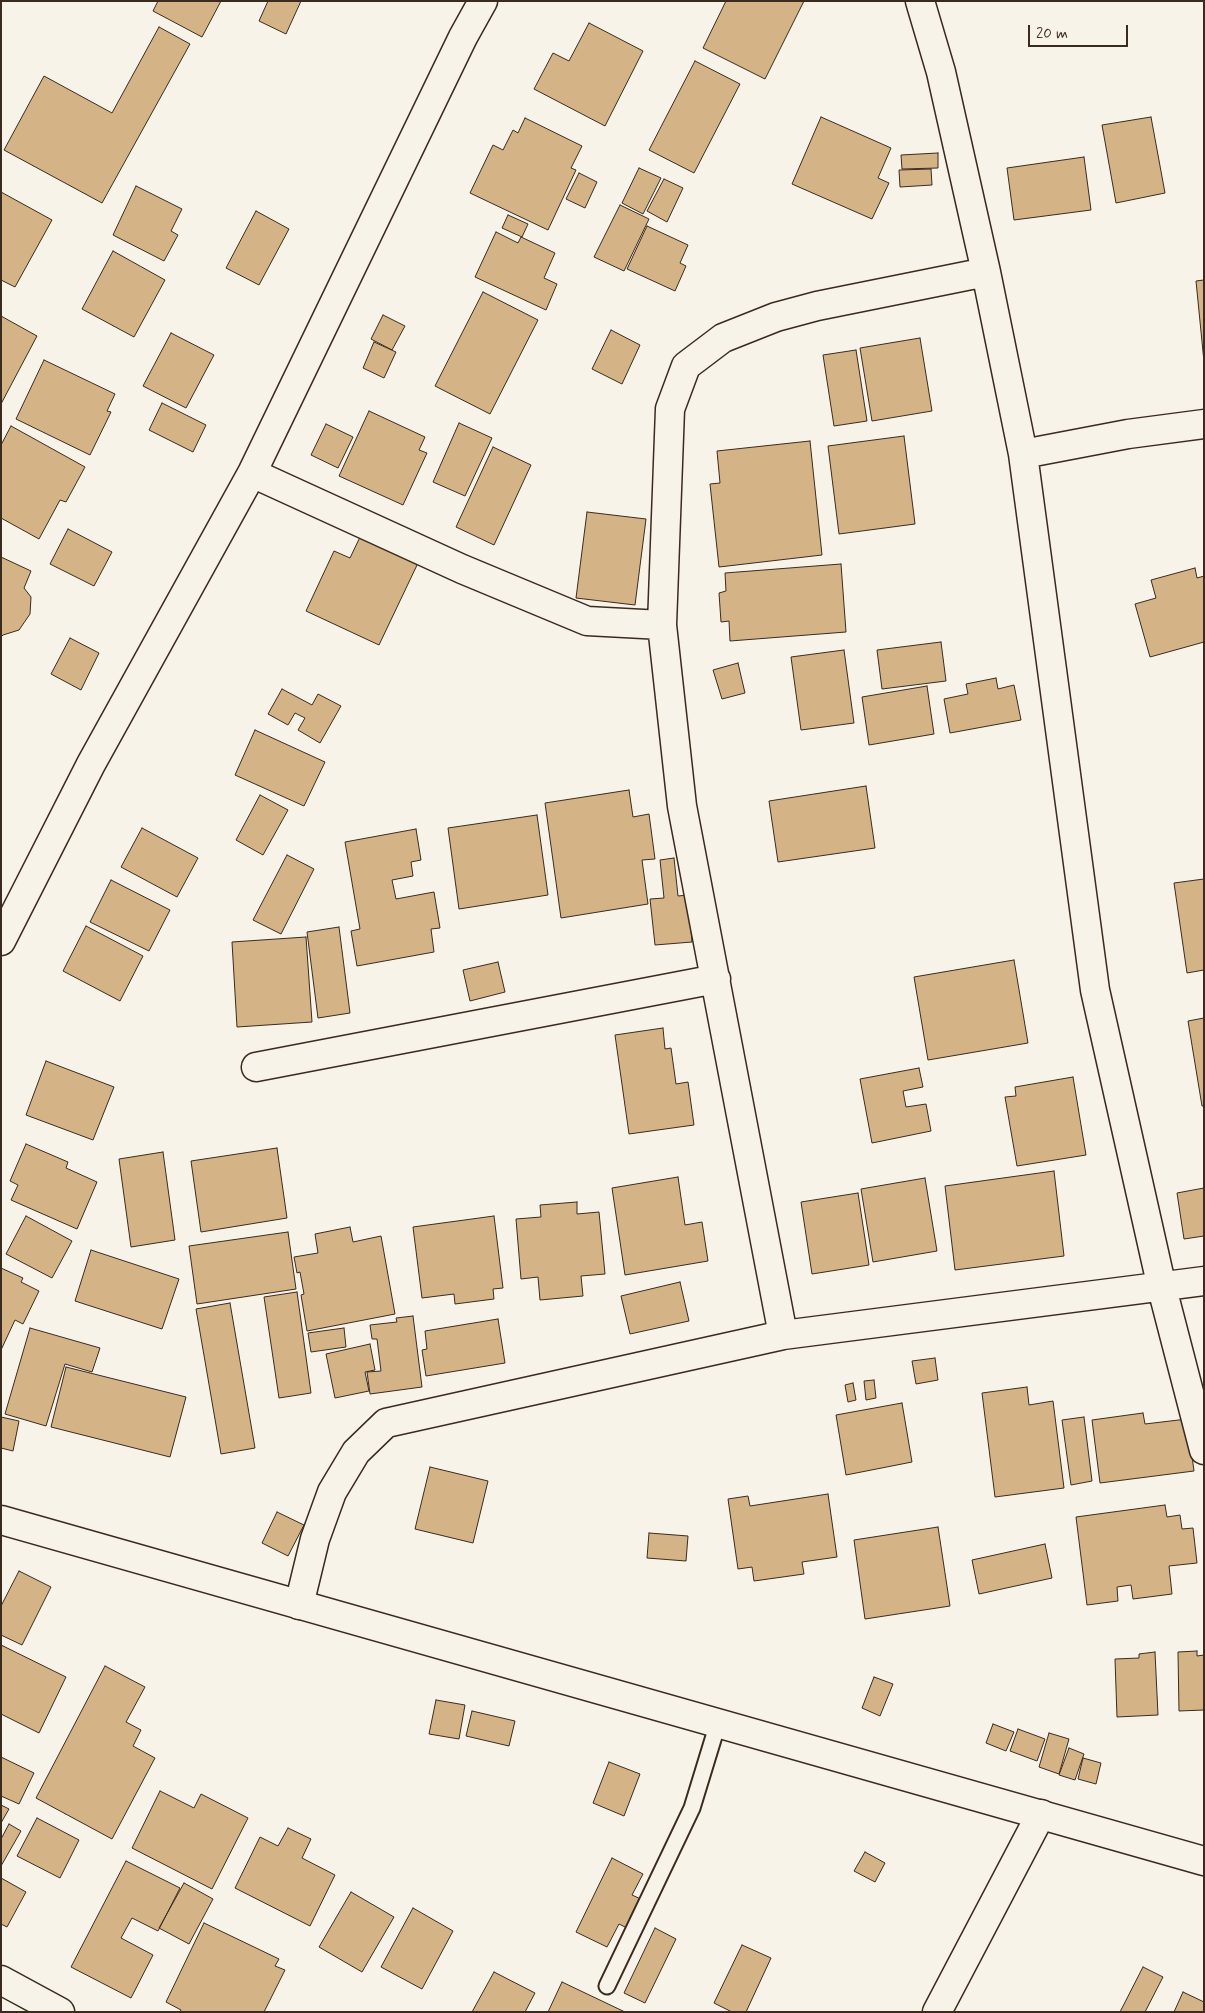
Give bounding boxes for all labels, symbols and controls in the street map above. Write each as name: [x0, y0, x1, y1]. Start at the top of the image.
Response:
scale bar: [1030, 15, 1130, 47]
text: 20 m: [1036, 24, 1068, 44]

